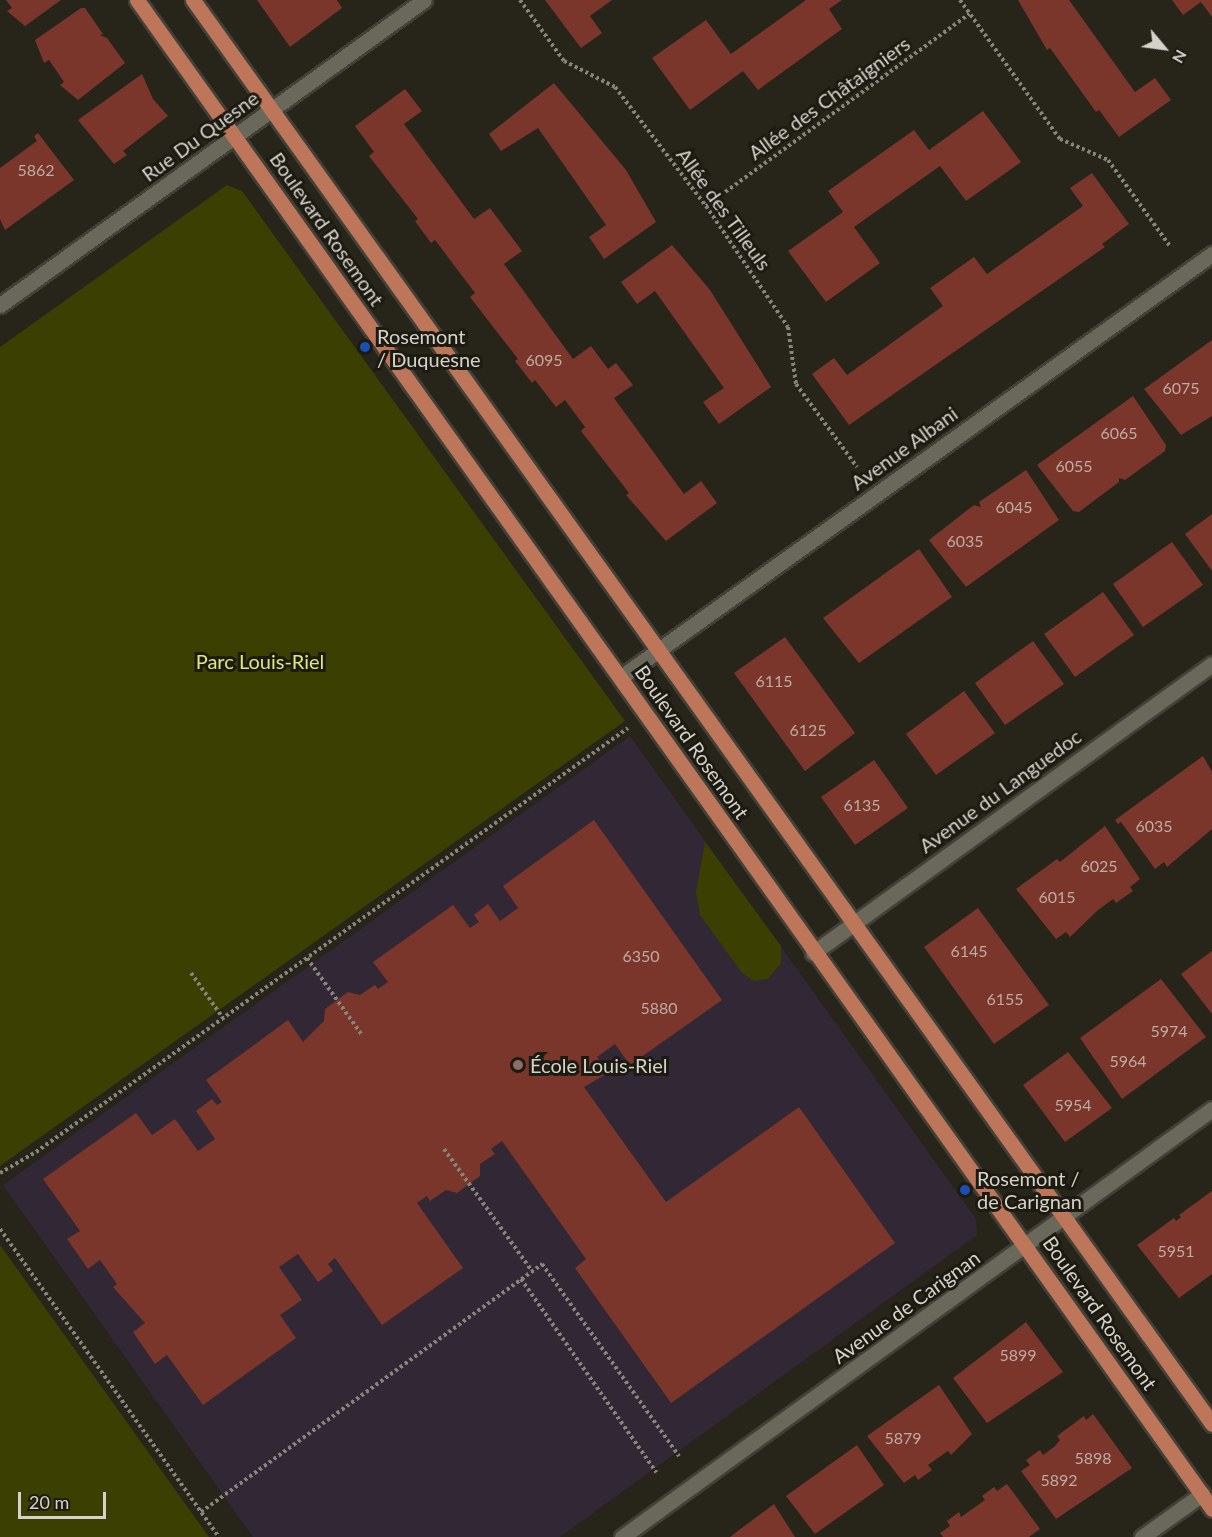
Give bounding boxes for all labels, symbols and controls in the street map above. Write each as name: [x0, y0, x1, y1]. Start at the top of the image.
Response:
north arrow: [1134, 18, 1194, 78]
street label: Allée des Châtaigniers: [744, 31, 914, 165]
text: N: [1169, 47, 1191, 67]
street label: Rue Du Quesne: [137, 86, 263, 186]
street label: Allée des Tilleuls: [671, 143, 777, 275]
street label: Boulevard Rosemont: [265, 148, 389, 310]
house number: 5862: [17, 160, 55, 180]
place label: Rosemont / Duquesne: [377, 324, 481, 371]
marker: Rosemont / Duquesne: [358, 340, 372, 354]
house number: 6095: [525, 350, 563, 370]
house number: 6075: [1162, 378, 1200, 398]
street label: Avenue Albani: [846, 401, 962, 495]
house number: 6065: [1100, 423, 1138, 443]
house number: 6055: [1055, 456, 1093, 476]
house number: 6045: [995, 497, 1033, 517]
house number: 6035: [946, 531, 984, 551]
park label: Parc Louis-Riel: [196, 649, 324, 673]
street label: Boulevard Rosemont: [630, 661, 754, 823]
house number: 6115: [755, 671, 793, 691]
house number: 6125: [789, 720, 827, 740]
street label: Avenue du Languedoc: [914, 724, 1086, 858]
house number: 6135: [843, 795, 881, 815]
house number: 6035: [1135, 816, 1173, 836]
house number: 6025: [1080, 856, 1118, 876]
house number: 6015: [1038, 887, 1076, 907]
house number: 6145: [950, 941, 988, 961]
house number: 6350: [622, 946, 660, 966]
house number: 6155: [986, 989, 1024, 1009]
house number: 5880: [640, 998, 678, 1018]
house number: 5974: [1150, 1021, 1188, 1041]
house number: 5964: [1109, 1051, 1147, 1071]
place label: École Louis-Riel: [530, 1053, 668, 1077]
marker: École Louis-Riel: [511, 1058, 525, 1072]
house number: 5954: [1054, 1095, 1092, 1115]
place label: Rosemont / de Carignan: [977, 1166, 1082, 1213]
marker: Rosemont / de Carignan: [958, 1183, 972, 1197]
street label: Boulevard Rosemont: [1038, 1232, 1162, 1394]
house number: 5951: [1157, 1241, 1195, 1261]
street label: Avenue de Carignan: [828, 1245, 984, 1369]
house number: 5899: [999, 1345, 1037, 1365]
house number: 5879: [884, 1428, 922, 1448]
house number: 5898: [1074, 1448, 1112, 1468]
house number: 5892: [1040, 1470, 1078, 1490]
scale bar: [21, 1480, 110, 1518]
text: 20 m: [29, 1491, 69, 1513]

